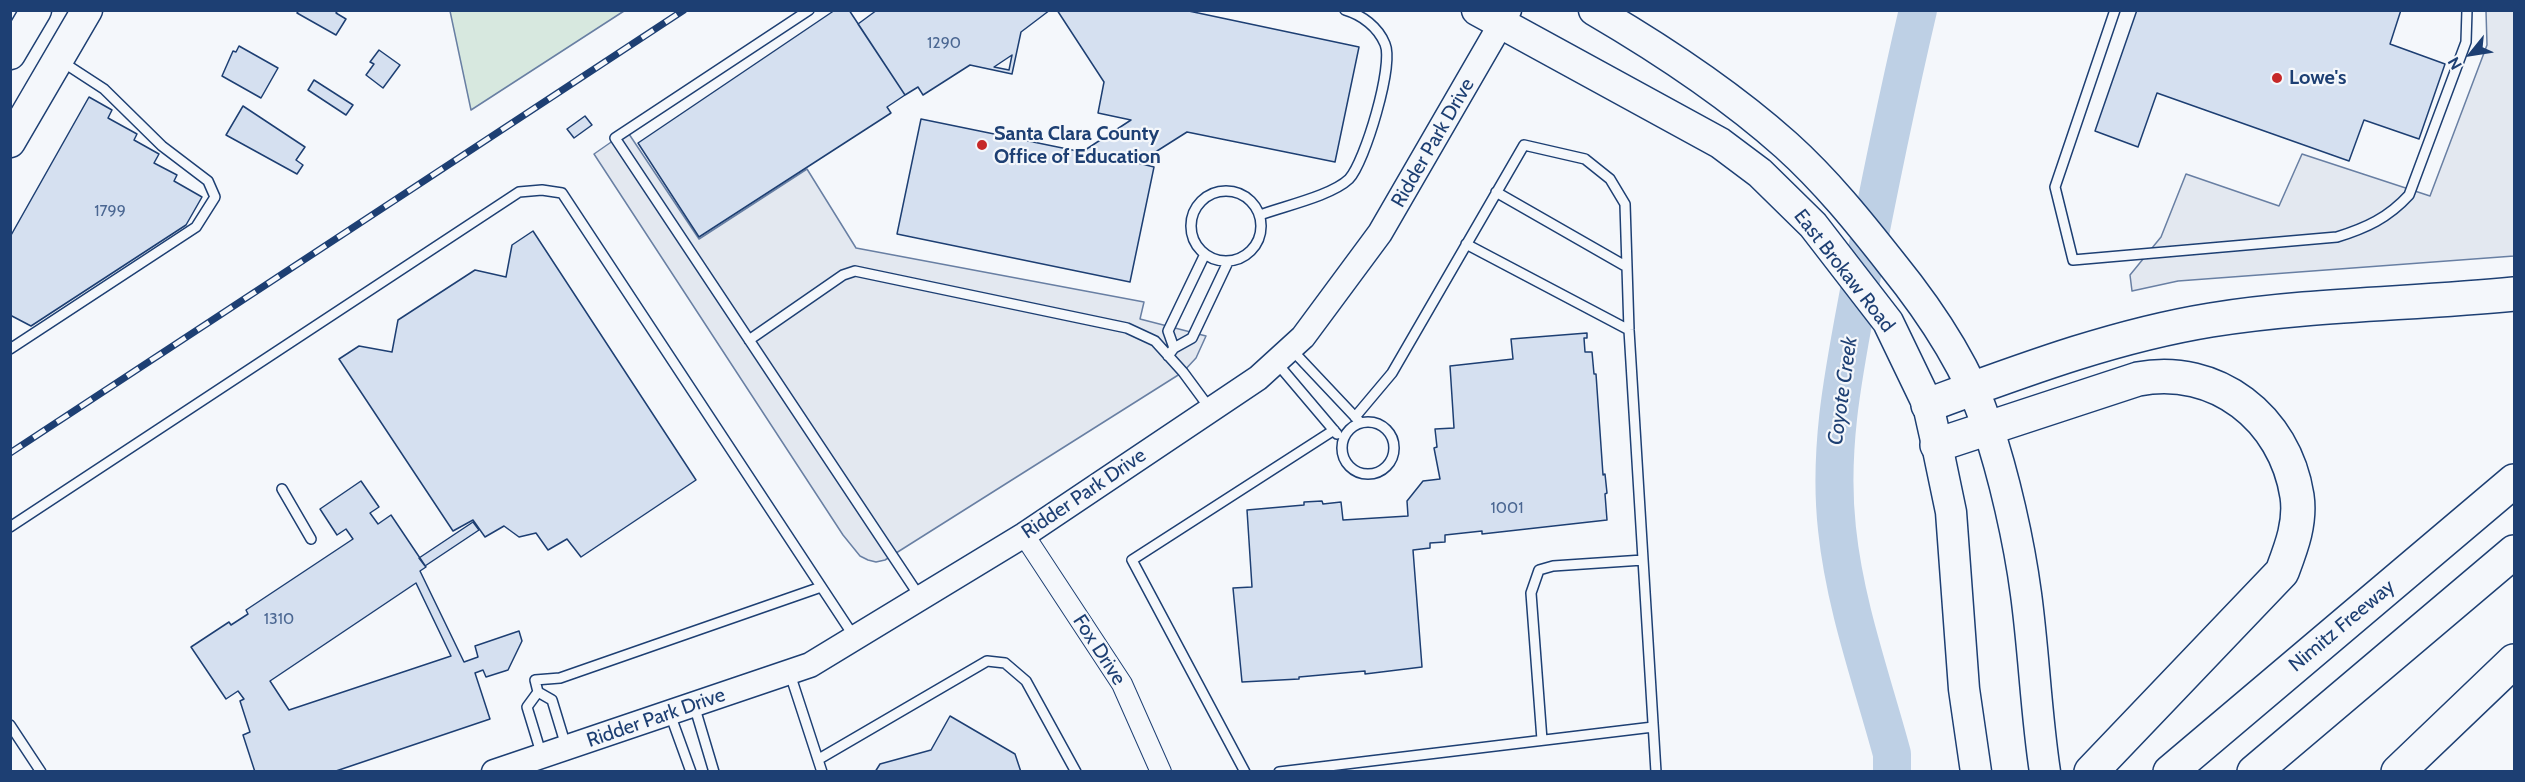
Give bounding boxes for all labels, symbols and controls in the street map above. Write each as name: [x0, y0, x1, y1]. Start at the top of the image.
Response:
north arrow: [2441, 24, 2501, 84]
house number: 1290: [927, 33, 961, 53]
text: N: [2444, 54, 2466, 73]
place label: Lowe's: [2289, 66, 2346, 90]
marker: Lowe's: [2270, 71, 2284, 85]
street label: Ridder Park Drive: [1386, 74, 1480, 212]
place label: Santa Clara County Office of Education: [994, 122, 1161, 169]
marker: Santa Clara County Office of Education: [975, 138, 989, 152]
house number: 1799: [94, 201, 126, 221]
street label: East Brokaw Road: [1788, 205, 1900, 337]
water label: Coyote Creek: [1823, 335, 1863, 447]
street label: Ridder Park Drive: [1017, 444, 1151, 544]
house number: 1001: [1491, 498, 1523, 518]
street label: Nimitz Freeway: [2284, 575, 2400, 677]
house number: 1310: [264, 609, 294, 629]
street label: Fox Drive: [1067, 610, 1131, 690]
street label: Ridder Park Drive: [584, 683, 728, 753]

